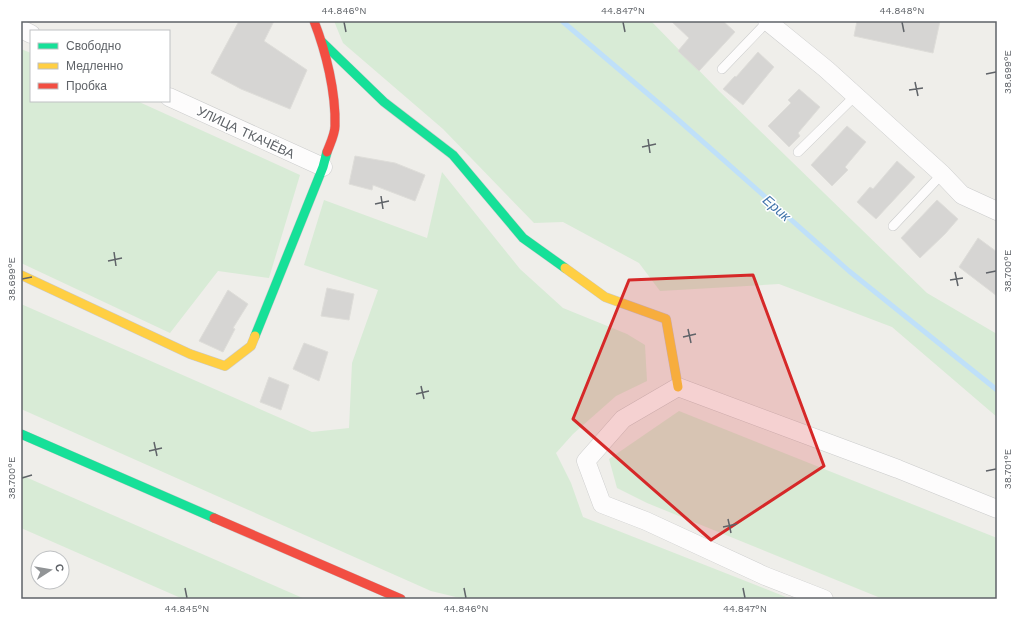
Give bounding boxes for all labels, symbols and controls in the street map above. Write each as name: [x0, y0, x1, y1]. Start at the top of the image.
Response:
text: 44.846°N: [321, 5, 367, 16]
text: 44.847°N: [601, 5, 645, 16]
text: 44.848°N: [879, 5, 925, 16]
legend: [30, 30, 170, 102]
text: Свободно: [66, 39, 121, 53]
text: 38.699°E: [1002, 50, 1013, 94]
text: Медленно: [66, 59, 123, 73]
text: Пробка: [66, 79, 107, 93]
street label: УЛИЦА ТКАЧЁВА: [195, 103, 297, 162]
water label: Ерик: [760, 192, 795, 225]
text: 38.700°E: [1002, 250, 1013, 292]
text: 38.699°E: [6, 257, 17, 301]
text: 38.701°E: [1002, 449, 1013, 489]
text: 38.700°E: [6, 457, 17, 499]
north arrow: [30, 550, 70, 590]
text: С: [52, 563, 66, 573]
text: 44.845°N: [165, 603, 209, 614]
text: 44.846°N: [443, 603, 489, 614]
text: 44.847°N: [723, 603, 767, 614]

